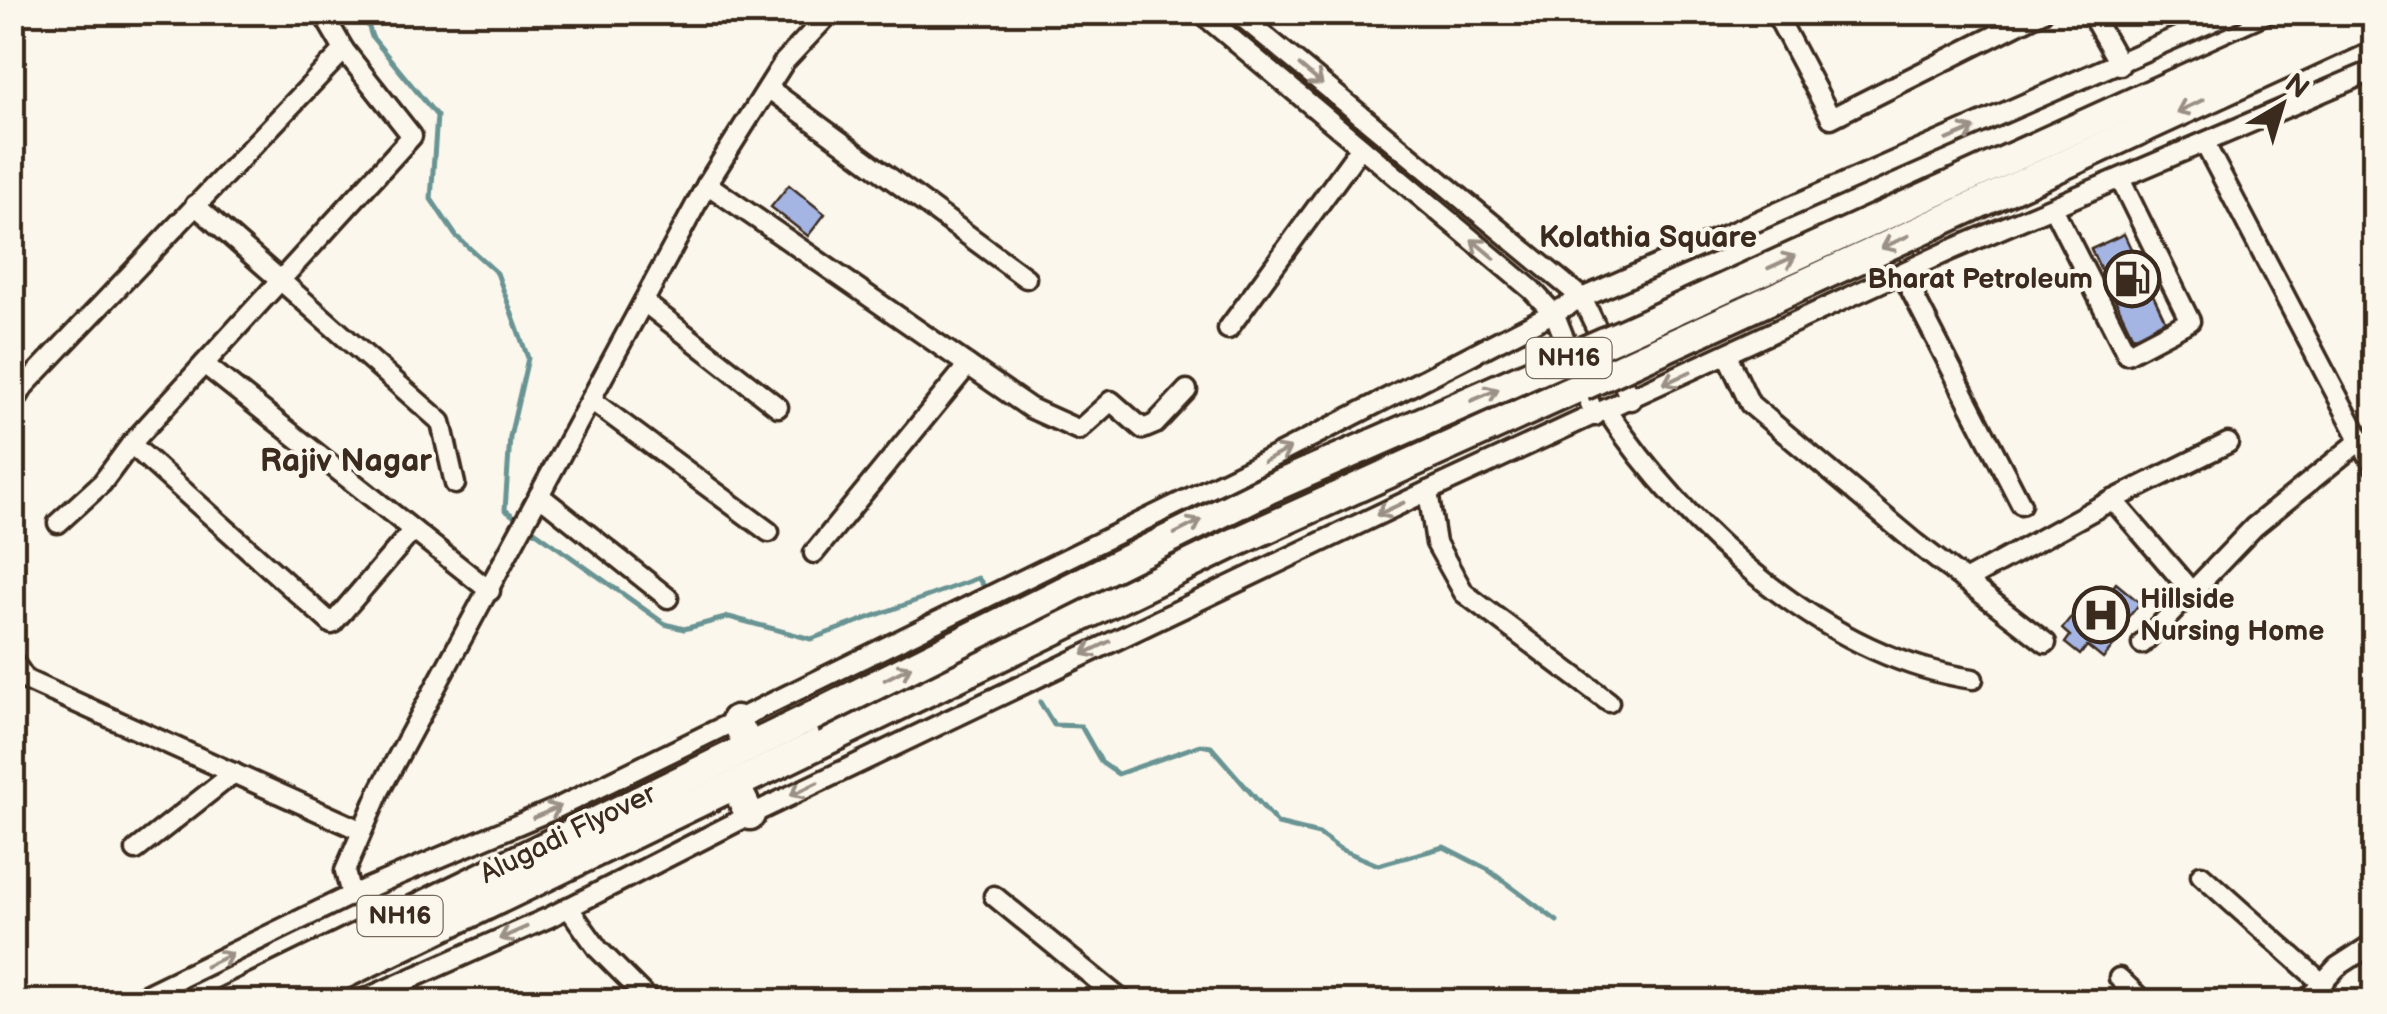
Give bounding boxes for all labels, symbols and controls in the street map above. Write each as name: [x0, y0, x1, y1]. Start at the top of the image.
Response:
north arrow: [2232, 55, 2332, 155]
one-way arrow: [1298, 63, 1324, 85]
text: N: [2278, 67, 2315, 106]
one-way arrow: [2176, 98, 2206, 117]
one-way arrow: [1945, 124, 1976, 142]
district label: Kolathia Square: [1539, 220, 1757, 256]
one-way arrow: [1880, 234, 1911, 252]
one-way arrow: [1471, 238, 1496, 261]
fuel station icon: Bharat Petroleum: [2102, 249, 2162, 309]
one-way arrow: [1766, 252, 1796, 271]
place label: Bharat Petroleum: [1868, 263, 2093, 296]
road number: NH16: [1526, 338, 1612, 378]
one-way arrow: [1663, 370, 1693, 389]
one-way arrow: [1469, 385, 1500, 403]
district label: Rajiv Nagar: [260, 442, 432, 481]
one-way arrow: [1261, 445, 1291, 464]
one-way arrow: [1376, 500, 1406, 519]
one-way arrow: [1173, 517, 1202, 536]
place label: Hillside Nursing Home: [2140, 583, 2324, 648]
hospital icon: Hillside Nursing Home: [2071, 585, 2131, 645]
one-way arrow: [1082, 639, 1112, 658]
one-way arrow: [882, 663, 912, 682]
street label: Alugadi Flyover: [475, 777, 662, 891]
one-way arrow: [790, 780, 820, 799]
one-way arrow: [531, 801, 562, 819]
road number: NH16: [358, 896, 442, 936]
one-way arrow: [498, 925, 529, 943]
one-way arrow: [203, 949, 233, 968]

